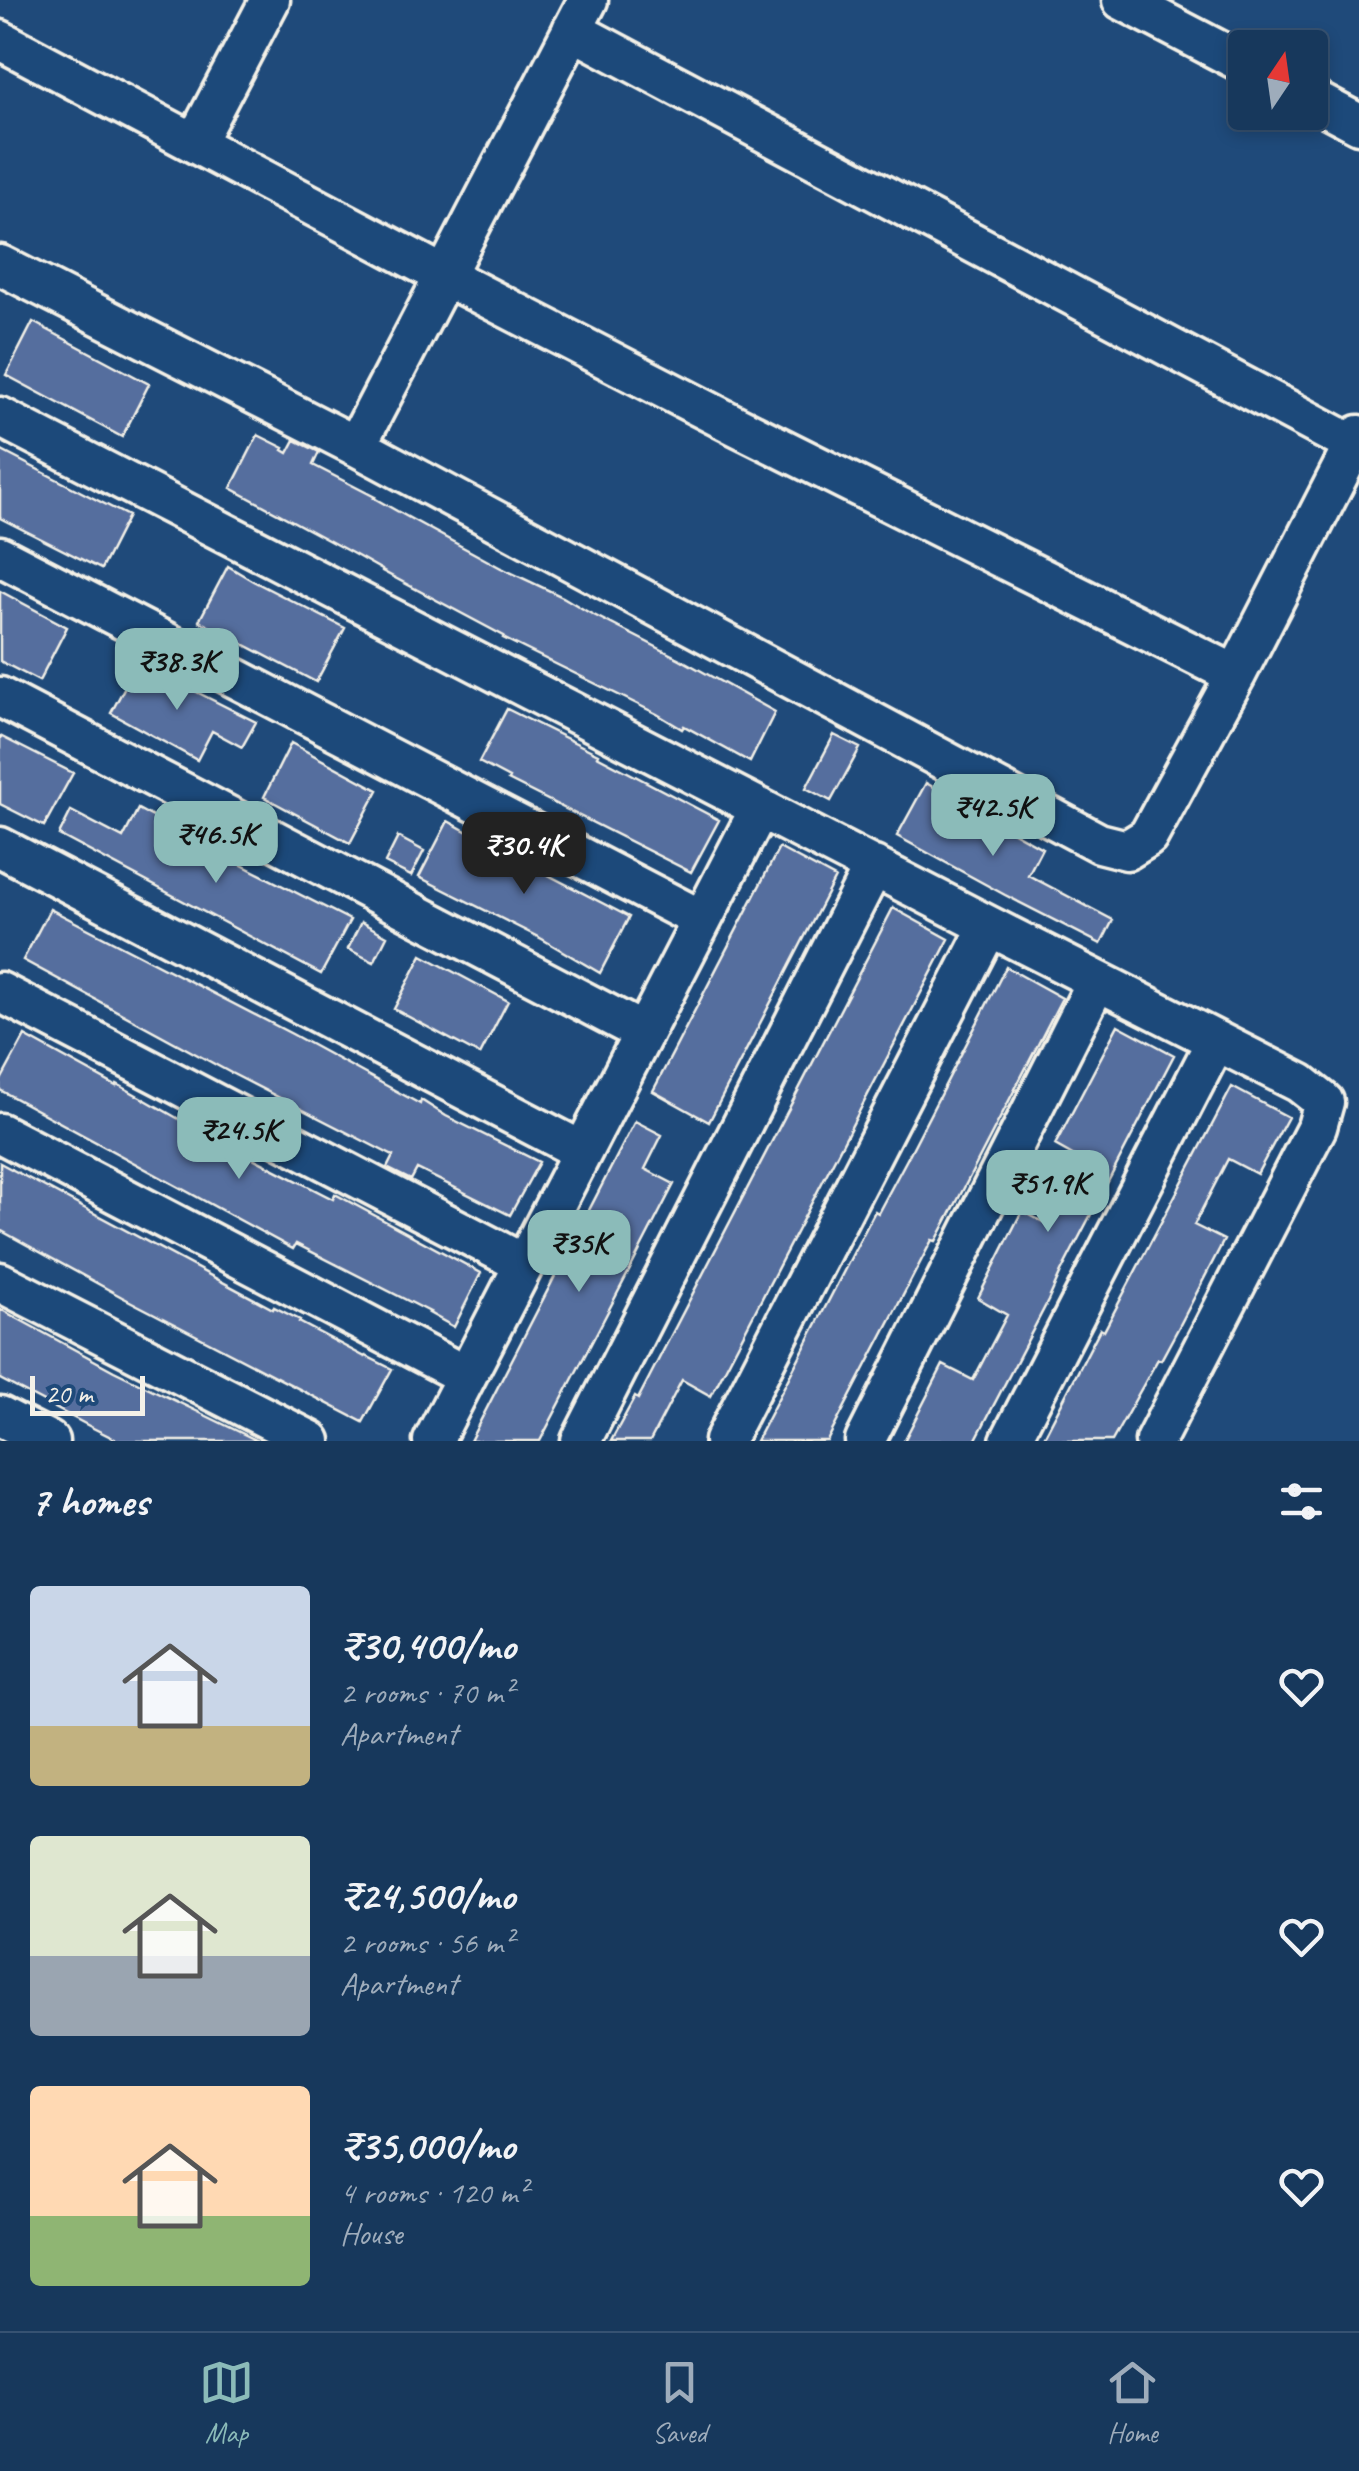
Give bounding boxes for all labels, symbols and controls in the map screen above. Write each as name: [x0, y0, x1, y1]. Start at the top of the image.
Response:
north arrow: [1228, 30, 1328, 130]
map controls: [1228, 30, 1328, 130]
pin: ₹38.3K: [96, 628, 258, 713]
text: ₹38.3K: [137, 640, 217, 681]
pin: ₹42.5K: [912, 774, 1074, 859]
text: ₹42.5K: [953, 786, 1033, 827]
pin: ₹46.5K: [135, 801, 297, 886]
pin: ₹30.4K: [443, 812, 605, 897]
text: ₹46.5K: [176, 813, 256, 854]
text: ₹30.4K: [484, 824, 564, 865]
pin: ₹24.5K: [158, 1097, 320, 1182]
text: ₹24.5K: [199, 1109, 279, 1150]
pin: ₹51.9K: [967, 1150, 1129, 1235]
text: ₹51.9K: [1008, 1162, 1088, 1203]
pin: ₹35K: [520, 1210, 638, 1295]
text: ₹35K: [550, 1222, 608, 1263]
scale bar: [30, 1371, 145, 1416]
text: 20 m: [45, 1376, 93, 1411]
icon: filters: [1274, 1474, 1329, 1529]
text: 7 homes: [30, 1475, 148, 1528]
text: ₹30,400/mo: [340, 1619, 516, 1672]
icon: home: [110, 1626, 230, 1746]
icon: heart: [1274, 1659, 1329, 1714]
text: 2 rooms · 70 m²: [340, 1672, 513, 1713]
text: Apartment: [340, 1713, 458, 1754]
text: ₹24,500/mo: [340, 1869, 515, 1922]
icon: home: [110, 1876, 230, 1996]
icon: heart: [1274, 1909, 1329, 1964]
text: 2 rooms · 56 m²: [340, 1922, 513, 1963]
text: Apartment: [340, 1963, 458, 2004]
text: ₹35,000/mo: [340, 2119, 515, 2172]
icon: home: [110, 2126, 230, 2246]
icon: heart: [1274, 2159, 1329, 2214]
text: 4 rooms · 120 m²: [340, 2172, 527, 2213]
text: House: [340, 2213, 402, 2254]
tab: Map: [199, 2355, 254, 2450]
tab: Saved: [652, 2355, 707, 2450]
tab: Home: [1105, 2355, 1160, 2450]

